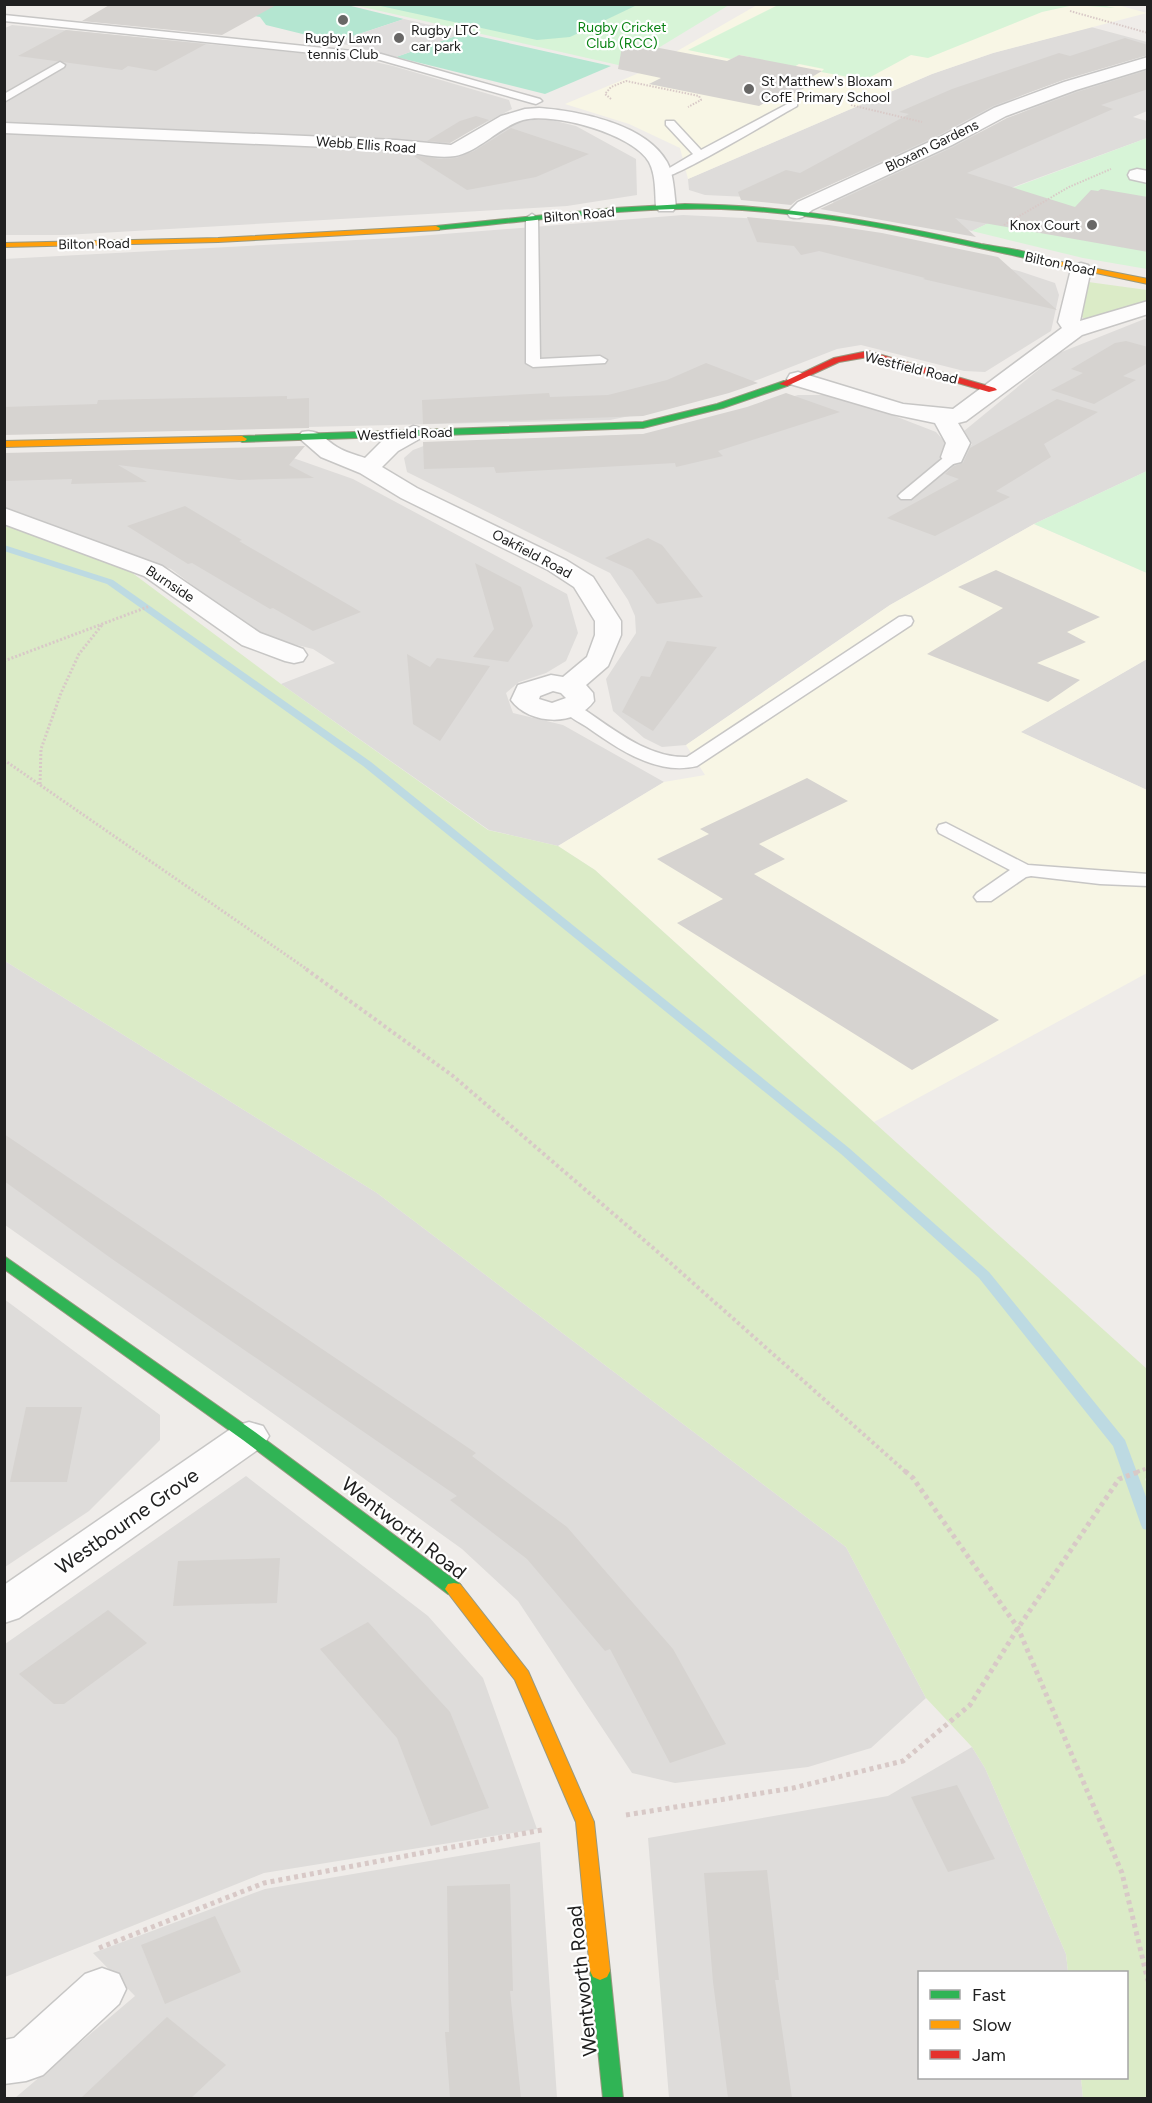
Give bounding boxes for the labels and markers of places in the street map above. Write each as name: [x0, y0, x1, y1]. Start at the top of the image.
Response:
marker: Rugby Lawn tennis Club: [336, 13, 350, 27]
place label: Rugby LTC car park: [411, 22, 479, 55]
place label: Rugby Lawn tennis Club: [305, 30, 382, 63]
marker: Rugby LTC car park: [392, 31, 406, 45]
place label: St Matthew's Bloxam CofE Primary School: [761, 73, 892, 106]
marker: St Matthew's Bloxam CofE Primary School: [742, 82, 756, 96]
place label: Knox Court: [1009, 217, 1080, 234]
marker: Knox Court: [1085, 218, 1099, 232]

